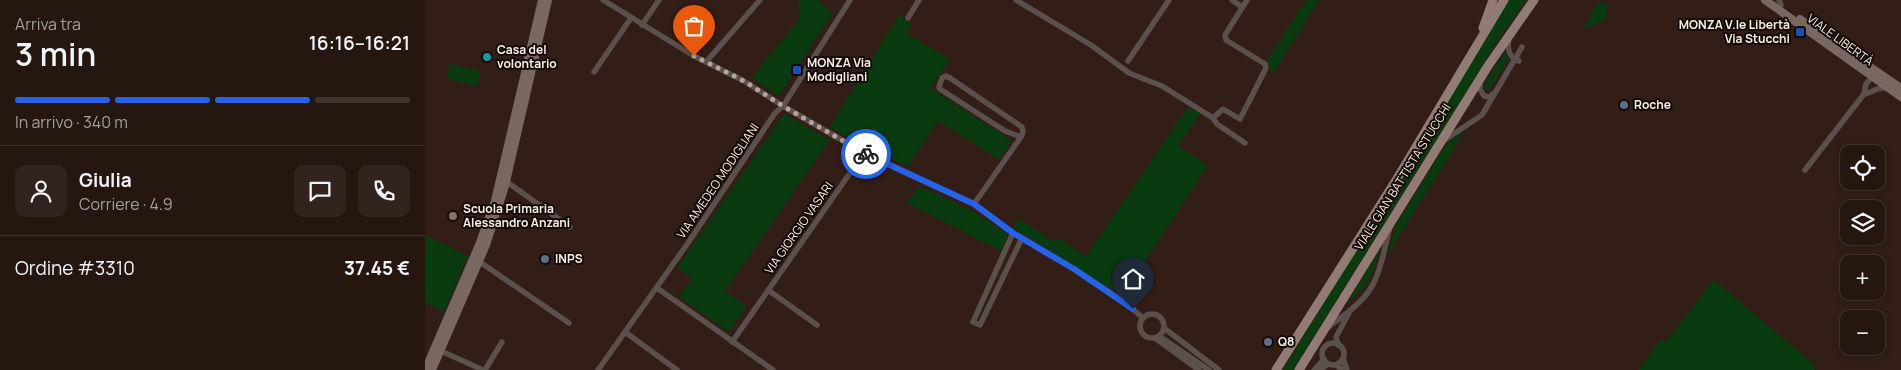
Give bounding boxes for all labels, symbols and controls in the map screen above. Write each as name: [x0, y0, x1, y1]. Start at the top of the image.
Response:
pin: [673, 5, 715, 56]
street label: VIALE LIBERTÀ: [1804, 10, 1877, 70]
icon: bag: [680, 12, 708, 40]
text: Arriva tra: [15, 13, 81, 35]
place label: MONZA V.le Libertà Via Stucchi: [1679, 16, 1790, 47]
marker: MONZA V.le Libertà Via Stucchi: [1794, 26, 1806, 38]
text: 16:16–16:21: [309, 30, 410, 56]
text: 3 min: [15, 32, 96, 76]
place label: Casa del volontario: [497, 41, 557, 72]
marker: Casa del volontario: [481, 51, 493, 63]
place label: MONZA Via Modigliani: [807, 54, 871, 85]
marker: MONZA Via Modigliani: [791, 64, 803, 76]
place label: Roche: [1634, 96, 1671, 113]
marker: Roche: [1618, 99, 1630, 111]
street label: VIALE GIAN BATTISTA STUCCHI: [1350, 100, 1455, 253]
text: In arrivo · 340 m: [15, 111, 128, 133]
street label: VIA AMEDEO MODIGLIANI: [673, 120, 763, 242]
courier: [841, 129, 891, 179]
icon: bike: [852, 140, 880, 168]
map controls: [1840, 145, 1885, 355]
button: locate: [1840, 145, 1885, 190]
button: person: [15, 165, 67, 217]
button: chat: [294, 165, 346, 217]
button: phone: [358, 165, 410, 217]
text: Giulia: [79, 167, 132, 193]
street label: VIA GIORGIO VASARI: [760, 178, 837, 277]
text: Corriere · 4.9: [79, 193, 173, 215]
place label: Scuola Primaria Alessandro Anzani: [463, 200, 570, 231]
button: layers: [1840, 200, 1885, 245]
marker: Scuola Primaria Alessandro Anzani: [447, 210, 459, 222]
place label: INPS: [555, 250, 583, 267]
marker: INPS: [539, 253, 551, 265]
text: Ordine #3310: [15, 255, 135, 281]
text: 37.45 €: [344, 255, 410, 281]
button: +: [1840, 255, 1885, 300]
pin: [1112, 258, 1154, 309]
icon: home: [1119, 265, 1147, 293]
button: −: [1840, 310, 1885, 355]
place label: Q8: [1278, 333, 1294, 350]
marker: Q8: [1262, 336, 1274, 348]

